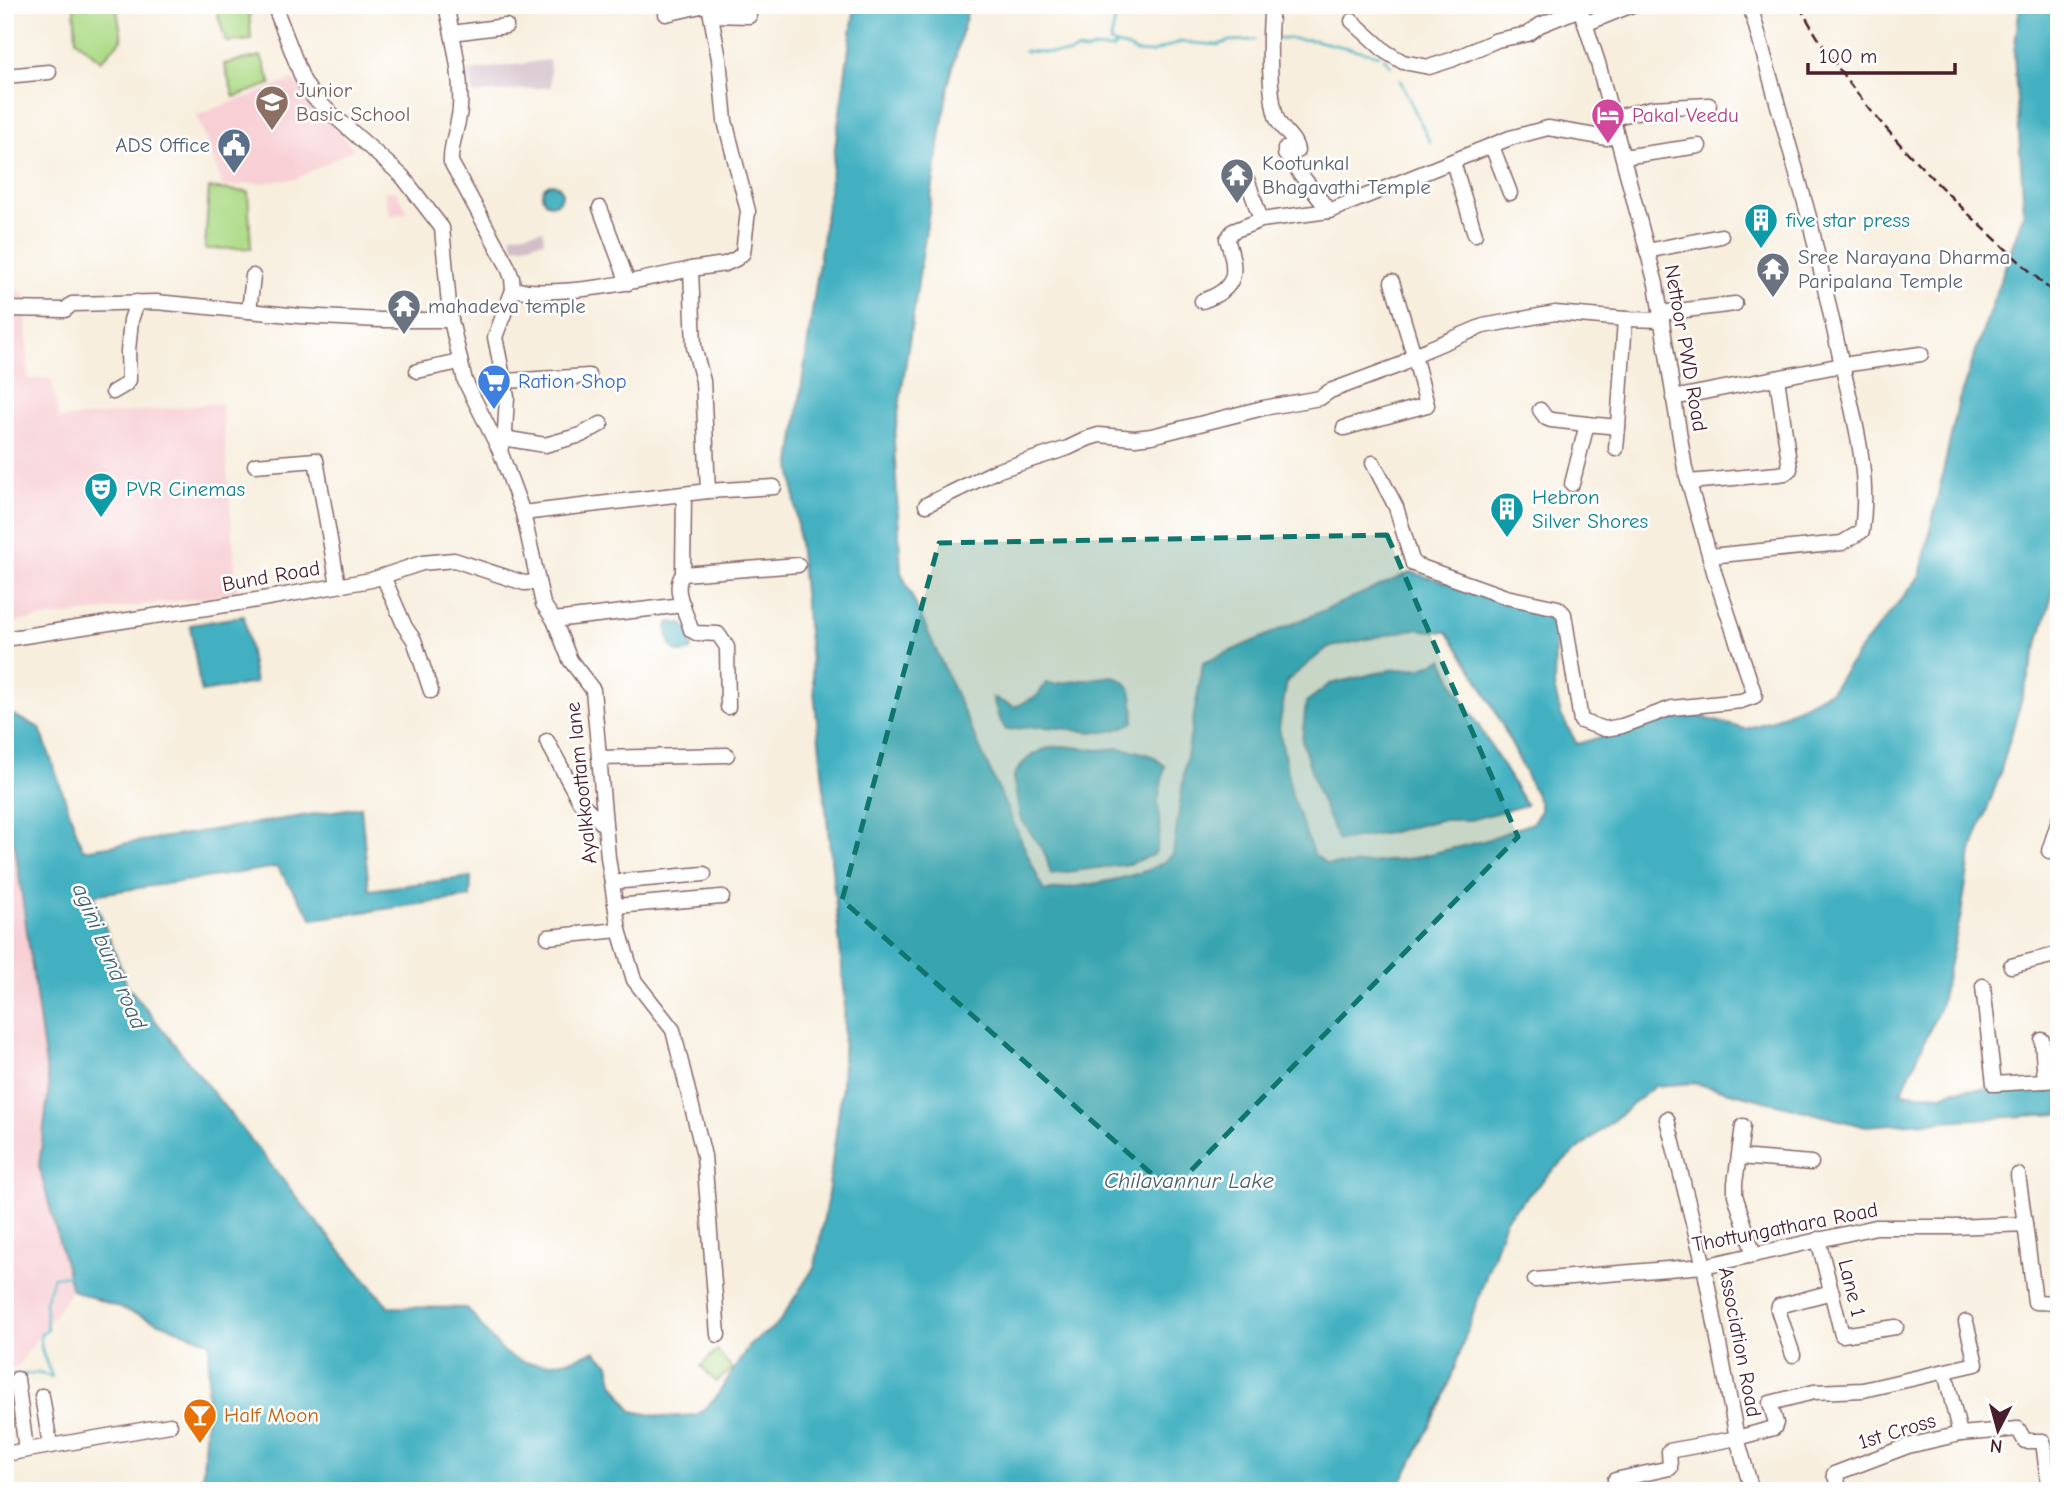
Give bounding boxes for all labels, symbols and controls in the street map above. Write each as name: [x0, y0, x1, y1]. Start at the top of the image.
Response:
scale bar: [1808, 32, 1955, 76]
text: 100 m: [1819, 44, 1877, 68]
place label: Junior Basic School: [296, 78, 410, 126]
school or university icon: Junior Basic School: [253, 83, 291, 132]
hotel icon: Pakal Veedu: [1589, 96, 1627, 145]
place label: Pakal Veedu: [1632, 103, 1739, 127]
public building icon: ADS Office: [215, 126, 253, 175]
place label: ADS Office: [115, 133, 210, 157]
place label: Kootunkal Bhagavathi Temple: [1262, 151, 1431, 199]
temple icon: Kootunkal Bhagavathi Temple: [1218, 156, 1256, 205]
building icon: five star press: [1742, 201, 1780, 250]
place label: five star press: [1785, 208, 1910, 232]
place label: Sree Narayana Dharma Paripalana Temple: [1798, 245, 2010, 293]
temple icon: Sree Narayana Dharma Paripalana Temple: [1754, 250, 1792, 299]
street label: Nettoor PWD Road: [1660, 263, 1712, 433]
temple icon: mahadeva temple: [385, 287, 423, 336]
place label: mahadeva temple: [428, 294, 586, 318]
supermarket icon: Ration Shop: [475, 362, 513, 411]
place label: Ration Shop: [518, 369, 627, 393]
theatre icon: PVR Cinemas: [82, 470, 120, 519]
place label: PVR Cinemas: [126, 477, 245, 501]
place label: Hebron Silver Shores: [1532, 485, 1648, 533]
building icon: Hebron Silver Shores: [1488, 490, 1526, 539]
street label: Bund Road: [220, 556, 322, 596]
street label: Ayalkkoottam lane: [561, 701, 601, 865]
water label: agini bund road: [67, 879, 153, 1034]
water label: Chilavannur Lake: [1104, 1167, 1275, 1194]
street label: Thottungathara Road: [1690, 1197, 1880, 1257]
street label: Lane 1: [1833, 1257, 1871, 1319]
street label: Association Road: [1714, 1265, 1766, 1419]
north arrow: [1962, 1394, 2032, 1464]
bar icon: Half Moon: [181, 1396, 219, 1445]
place label: Half Moon: [224, 1403, 319, 1427]
street label: 1st Cross: [1856, 1408, 1938, 1454]
text: N: [1989, 1434, 2004, 1457]

